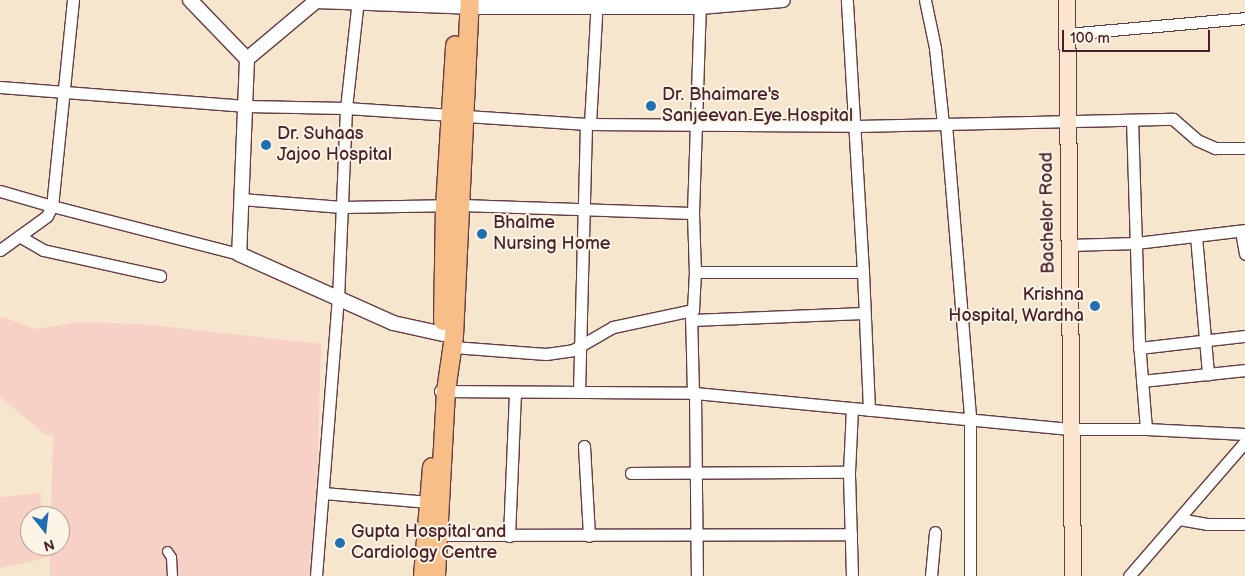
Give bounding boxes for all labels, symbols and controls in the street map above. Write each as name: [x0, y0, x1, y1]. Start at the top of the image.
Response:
scale bar: [1065, 20, 1212, 52]
text: 100 m: [1070, 29, 1110, 48]
place label: Dr. Bhaimare's Sanjeevan Eye Hospital: [662, 85, 853, 128]
marker: Dr. Bhaimare's Sanjeevan Eye Hospital: [644, 99, 658, 113]
place label: Dr. Suhaas Jajoo Hospital: [277, 124, 392, 166]
marker: Dr. Suhaas Jajoo Hospital: [259, 138, 273, 152]
street label: Bachelor Road: [1036, 152, 1060, 274]
place label: Bhalme Nursing Home: [493, 213, 611, 255]
marker: Bhalme Nursing Home: [475, 227, 489, 241]
place label: Krishna Hospital, Wardha: [948, 285, 1084, 328]
marker: Krishna Hospital, Wardha: [1088, 299, 1102, 313]
north arrow: [20, 506, 70, 556]
place label: Gupta Hospital and Cardiology Centre: [351, 522, 506, 564]
text: N: [42, 535, 56, 555]
marker: Gupta Hospital and Cardiology Centre: [333, 536, 347, 550]

